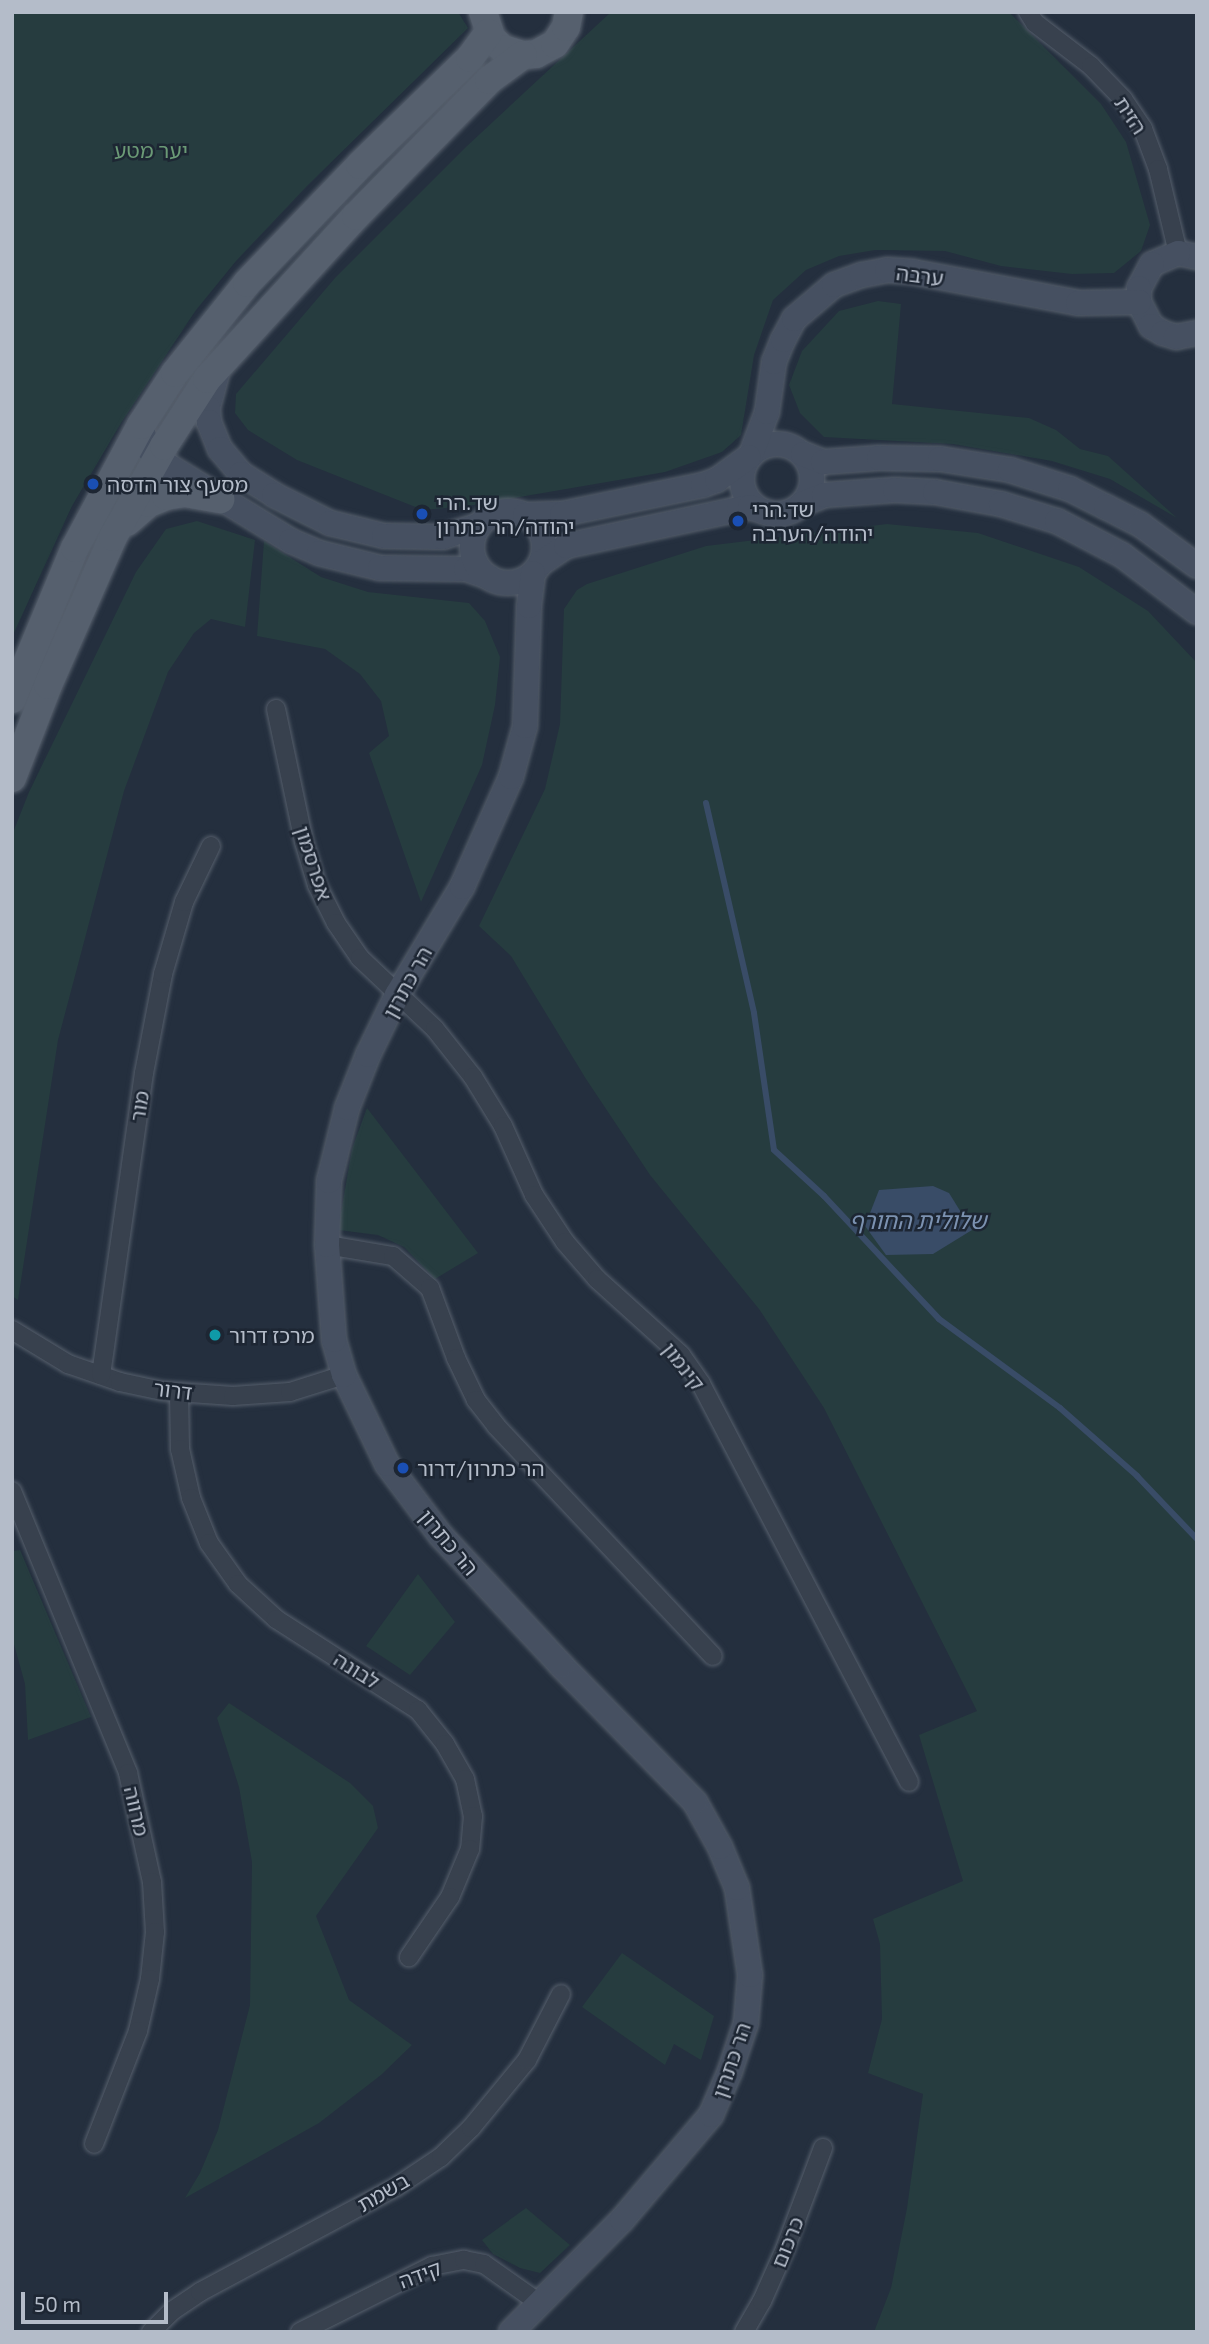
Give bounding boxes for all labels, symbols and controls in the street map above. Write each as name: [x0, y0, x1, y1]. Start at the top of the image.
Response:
street label: הזית: [1109, 91, 1153, 139]
park label: יער מטע: [114, 137, 188, 163]
street label: ערבה: [895, 260, 945, 290]
place label: מסעף צור הדסה: [107, 471, 248, 497]
marker: מסעף צור הדסה: [85, 476, 101, 492]
place label: שד.הרי יהודה/הר כתרון: [436, 489, 574, 539]
place label: שד.הרי יהודה/הערבה: [752, 496, 873, 546]
marker: שד.הרי יהודה/הר כתרון: [414, 506, 430, 522]
marker: שד.הרי יהודה/הערבה: [730, 513, 746, 529]
street label: אפרסמון: [290, 823, 338, 903]
street label: הר כתרון: [377, 942, 437, 1022]
street label: מור: [124, 1089, 154, 1123]
water label: שלולית החורף: [850, 1206, 986, 1234]
place label: מרכז דרור: [229, 1322, 315, 1348]
marker: מרכז דרור: [207, 1327, 223, 1343]
street label: קינמון: [657, 1337, 711, 1395]
street label: דרור: [152, 1375, 194, 1405]
place label: הר כתרון/דרור: [417, 1455, 545, 1481]
marker: הר כתרון/דרור: [395, 1460, 411, 1476]
street label: הר כתרון: [414, 1504, 484, 1580]
street label: לבונה: [329, 1646, 385, 1694]
street label: מרווה: [119, 1783, 155, 1839]
street label: הר כתרון: [706, 2019, 756, 2101]
street label: בשמת: [353, 2167, 413, 2217]
street label: כרכום: [765, 2213, 809, 2271]
street label: קידה: [395, 2255, 445, 2293]
scale bar: [24, 2278, 172, 2322]
text: 50 m: [34, 2291, 81, 2316]

